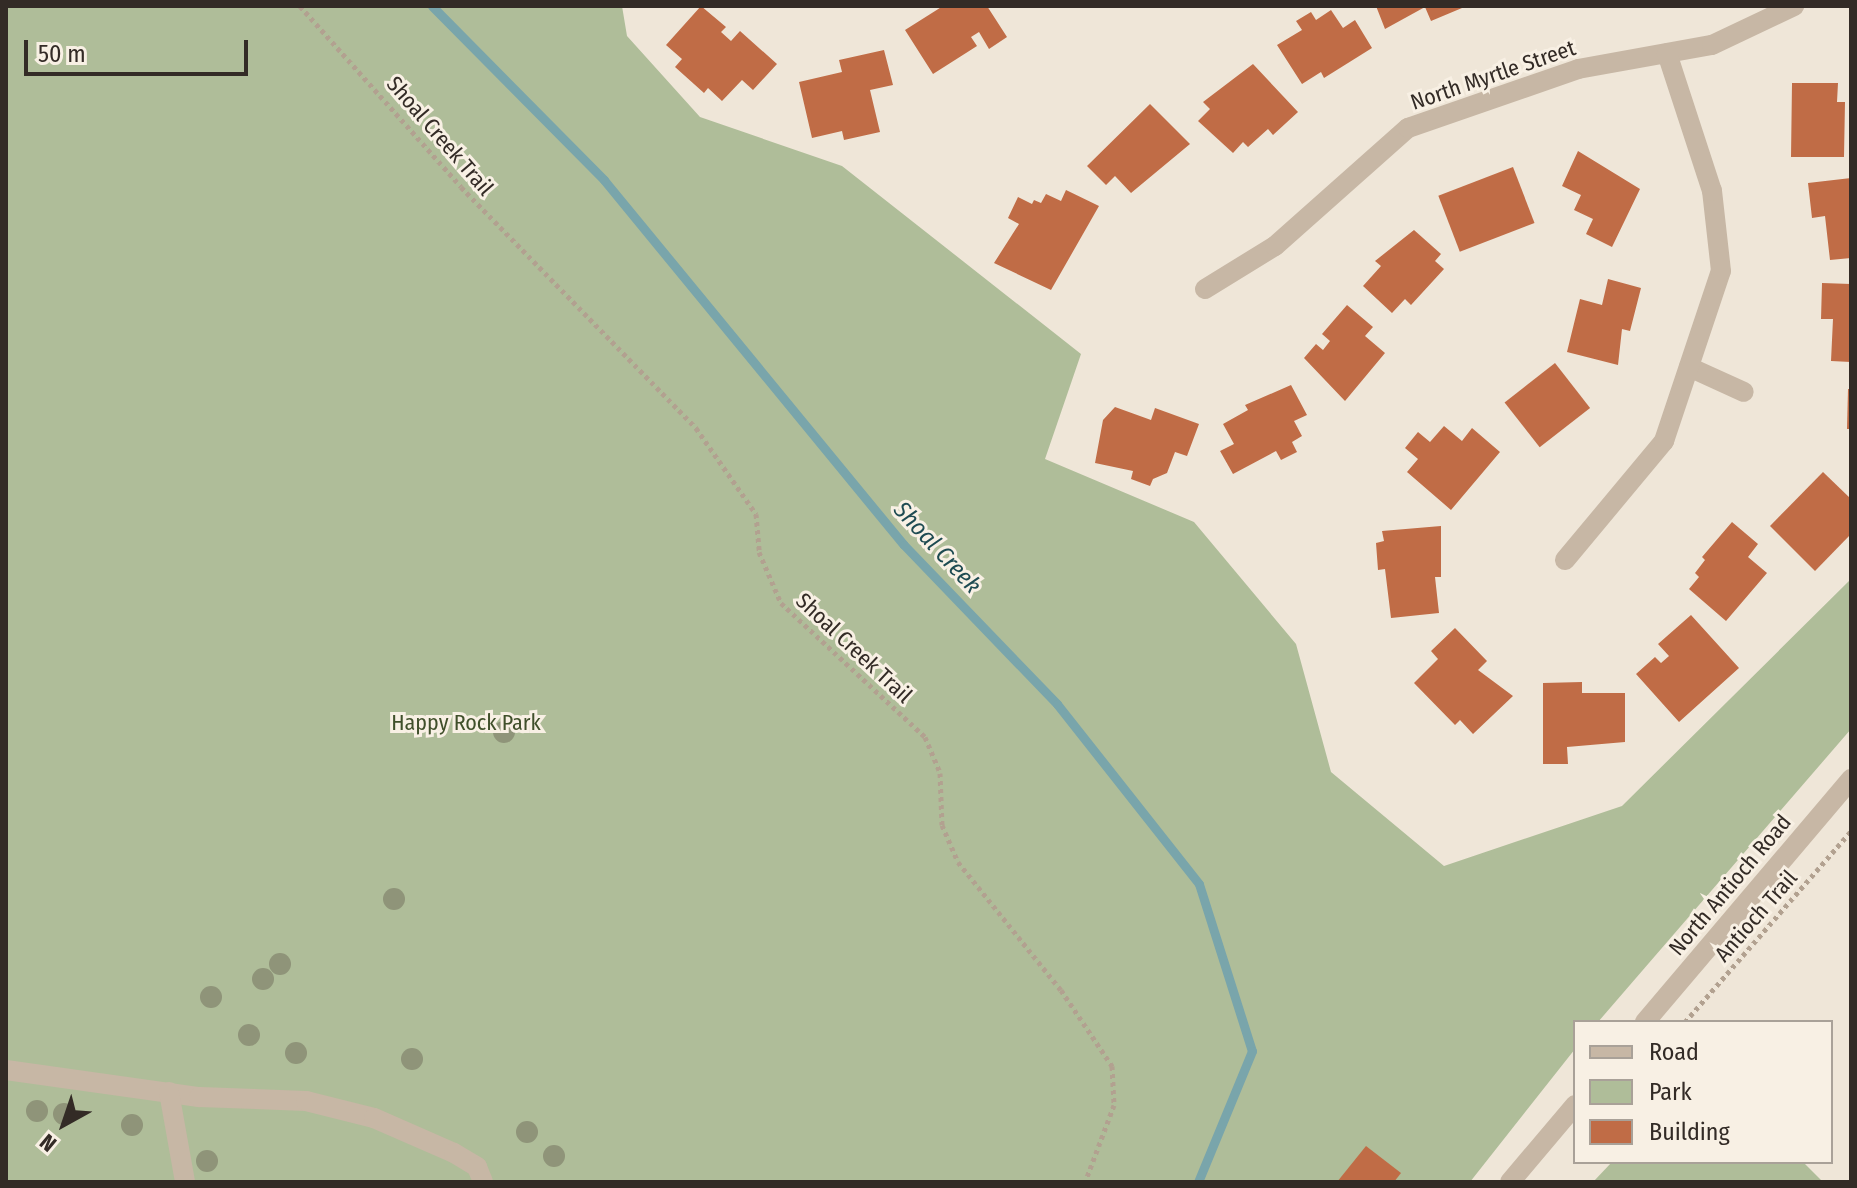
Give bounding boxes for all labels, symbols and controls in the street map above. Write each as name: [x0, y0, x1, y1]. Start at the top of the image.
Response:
scale bar: [28, 24, 252, 74]
street label: North Myrtle Street: [1407, 34, 1579, 116]
text: 50 m: [38, 40, 86, 68]
street label: Shoal Creek Trail: [381, 71, 499, 201]
water label: Shoal Creek: [887, 496, 987, 600]
street label: Shoal Creek Trail: [790, 587, 918, 709]
park label: Happy Rock Park: [391, 710, 541, 736]
street label: North Antioch Road: [1663, 809, 1797, 961]
street label: Antioch Trail: [1709, 865, 1803, 967]
legend: [1573, 1020, 1833, 1164]
text: Road: [1649, 1038, 1699, 1066]
text: Park: [1649, 1078, 1692, 1106]
north arrow: [24, 1084, 104, 1164]
text: Building: [1649, 1118, 1730, 1146]
text: N: [35, 1128, 62, 1157]

